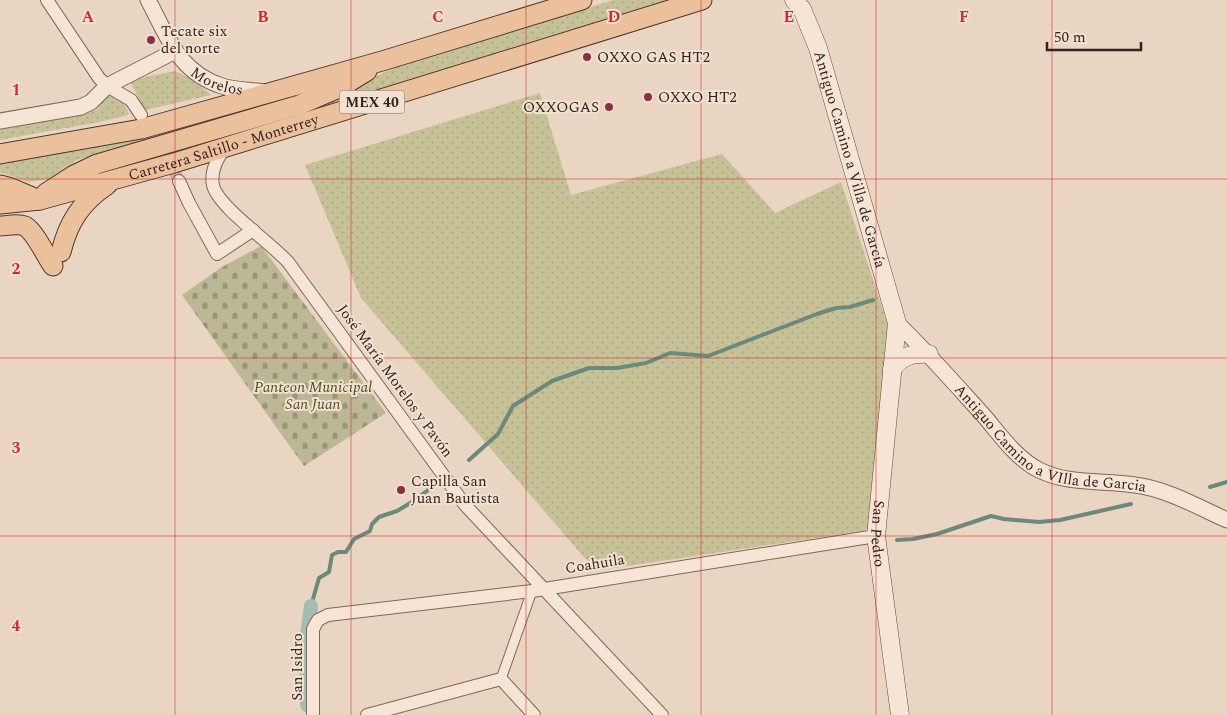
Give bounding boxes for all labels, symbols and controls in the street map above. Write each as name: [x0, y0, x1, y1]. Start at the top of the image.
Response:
text: A: [82, 5, 95, 29]
text: B: [257, 5, 269, 29]
text: C: [432, 5, 444, 29]
text: D: [608, 5, 621, 29]
text: E: [784, 5, 794, 29]
text: F: [959, 5, 969, 29]
place label: Tecate six del norte: [161, 20, 228, 60]
scale bar: [1047, 20, 1141, 52]
text: 50 m: [1054, 26, 1086, 49]
marker: Tecate six del norte: [145, 34, 157, 46]
place label: OXXO GAS HT2: [597, 46, 710, 69]
street label: Antiguo Camino a Villa de García: [808, 48, 892, 271]
marker: OXXO GAS HT2: [581, 51, 593, 63]
street label: Morelos: [186, 61, 244, 101]
text: 1: [12, 78, 20, 102]
place label: OXXO HT2: [658, 86, 737, 109]
road number: MEX 40: [340, 90, 404, 114]
marker: OXXO HT2: [642, 91, 654, 103]
place label: OXXOGAS: [523, 96, 599, 119]
marker: OXXOGAS: [603, 101, 615, 113]
street label: Carretera Saltillo - Monterrey: [126, 107, 322, 187]
text: 2: [12, 257, 21, 281]
street label: José María Morelos y Pavón: [331, 300, 459, 463]
park label: Panteon Municipal San Juan: [254, 376, 372, 416]
street label: Antiguo Camino a VIlla de Garcia: [949, 379, 1149, 498]
text: 3: [12, 436, 21, 460]
place label: Capilla San Juan Bautista: [411, 470, 500, 510]
marker: Capilla San Juan Bautista: [395, 484, 407, 496]
street label: San Pedro: [864, 499, 892, 568]
street label: Coahuila: [564, 548, 627, 580]
text: 4: [12, 614, 21, 638]
street label: San Isidro: [286, 633, 309, 701]

